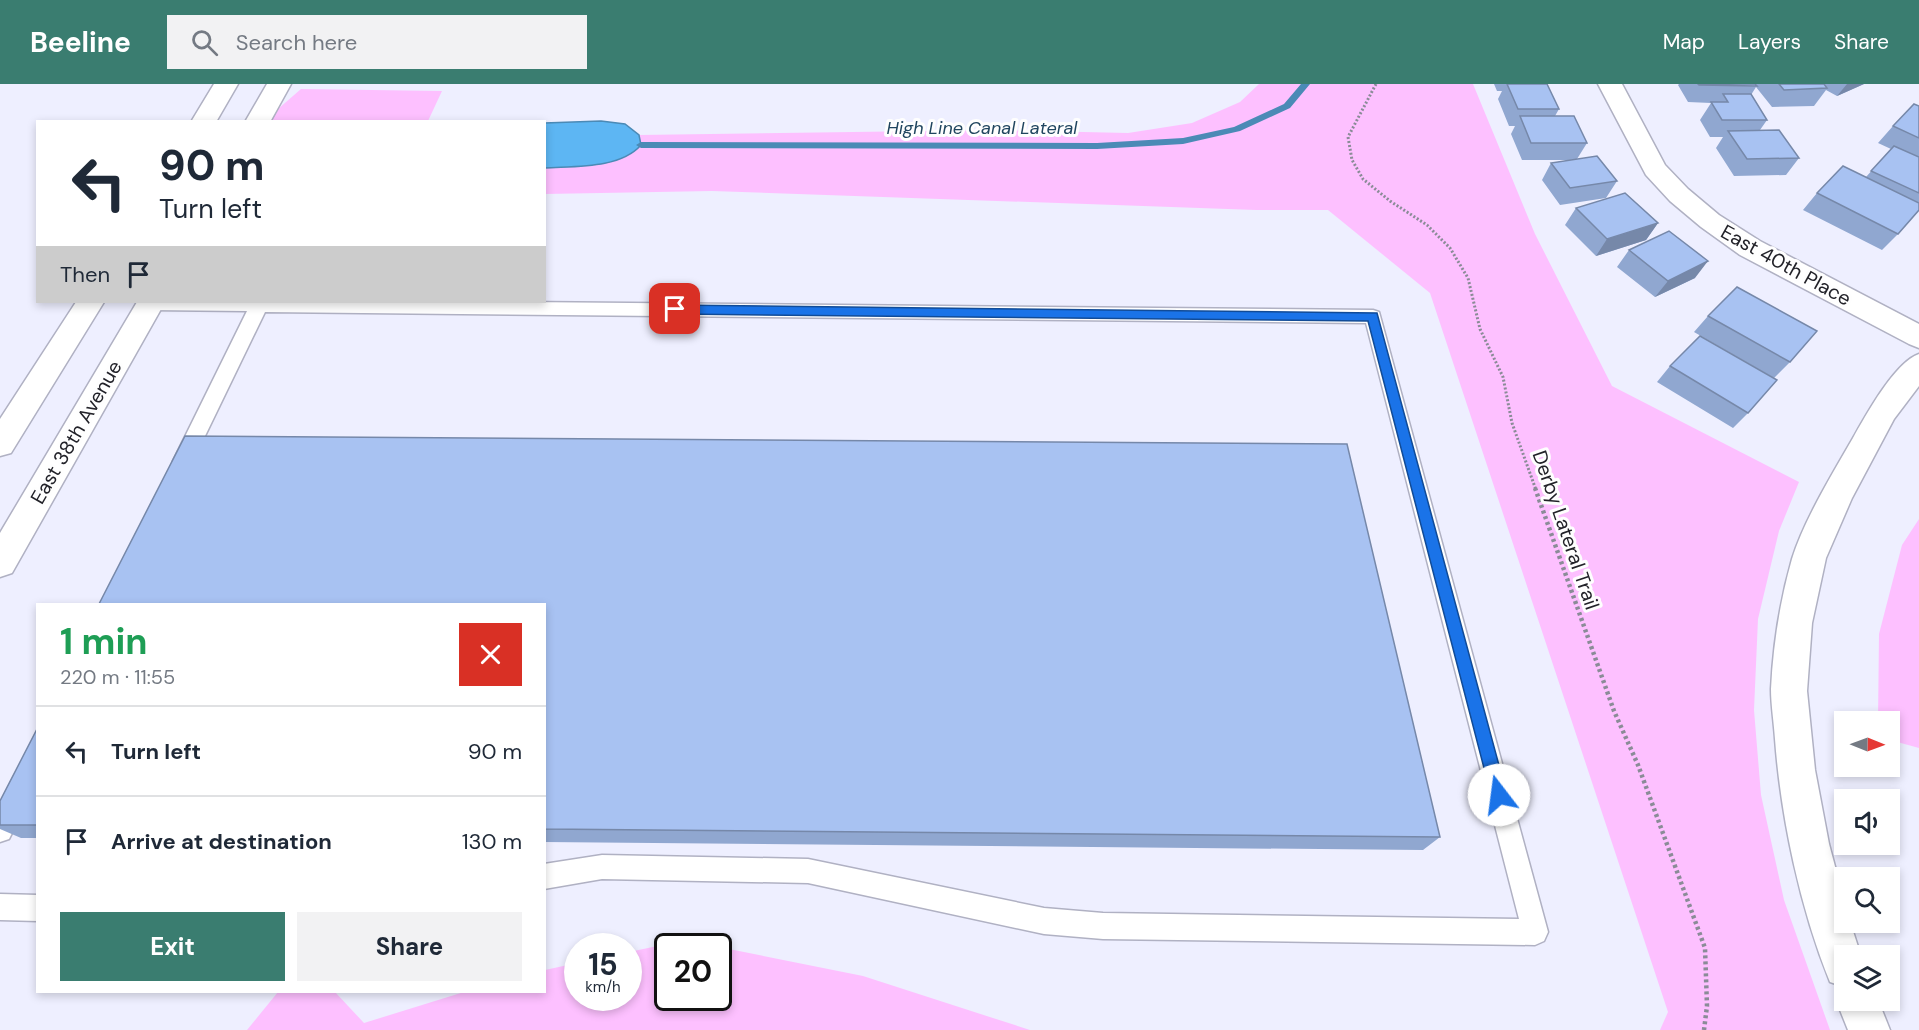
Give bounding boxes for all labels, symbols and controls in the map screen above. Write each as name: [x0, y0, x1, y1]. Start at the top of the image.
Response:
search box: [167, 15, 587, 69]
text: Beeline: [30, 24, 131, 61]
icon: search: [188, 26, 221, 59]
text: Search here: [236, 28, 357, 57]
text: Map: [1663, 28, 1705, 56]
text: Layers: [1738, 28, 1801, 56]
text: Share: [1834, 28, 1889, 56]
water label: High Line Canal Lateral: [887, 116, 1078, 140]
text: 90 m: [159, 138, 265, 193]
icon: left: [60, 144, 138, 222]
text: Turn left: [159, 191, 262, 226]
street label: East 40th Place: [1716, 218, 1856, 312]
icon: arrive: [122, 258, 155, 291]
text: Then: [60, 260, 110, 289]
pin: [649, 283, 700, 334]
icon: arrive: [658, 292, 691, 325]
street label: East 38th Avenue: [24, 356, 128, 508]
street label: Derby Lateral Trail: [1527, 447, 1605, 613]
text: 1 min: [60, 618, 148, 665]
button: close: [459, 623, 522, 686]
text: 220 m · 11:55: [60, 664, 175, 690]
north arrow: [1834, 711, 1900, 777]
map controls: [1834, 711, 1900, 1011]
icon: left: [60, 735, 93, 768]
text: Turn left: [111, 737, 201, 766]
text: 90 m: [468, 737, 522, 766]
position arrow: [1467, 763, 1531, 827]
button: sound: [1834, 789, 1900, 855]
icon: arrive: [60, 825, 93, 858]
text: Arrive at destination: [111, 827, 332, 856]
text: 130 m: [462, 827, 522, 856]
button: search: [1834, 867, 1900, 933]
button: Exit: [60, 912, 285, 981]
button: Share: [297, 912, 522, 981]
speed limit sign: 20: [654, 933, 732, 1011]
text: 15: [588, 945, 618, 984]
button: layers: [1834, 945, 1900, 1011]
text: km/h: [585, 977, 621, 997]

